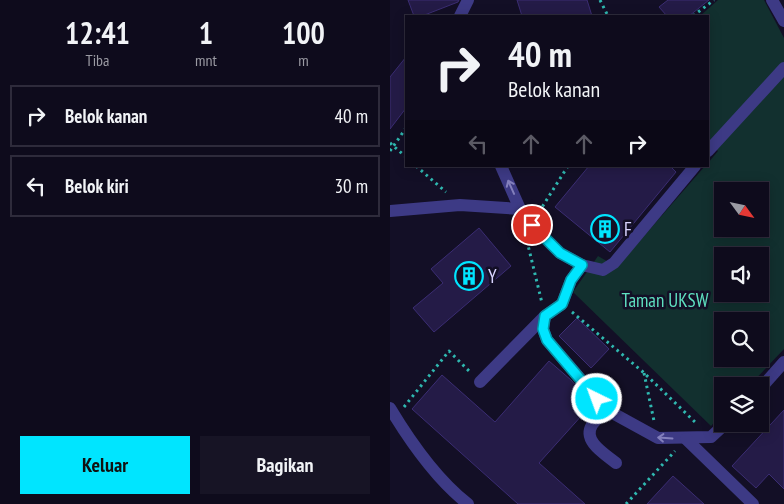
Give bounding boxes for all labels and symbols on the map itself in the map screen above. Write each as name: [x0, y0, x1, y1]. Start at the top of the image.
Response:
one-way arrow: [505, 180, 515, 195]
north arrow: [714, 182, 769, 238]
pin: [511, 204, 553, 246]
building icon: F: [590, 214, 620, 244]
place label: F: [624, 217, 632, 241]
building icon: Y: [454, 261, 484, 291]
place label: Y: [488, 264, 497, 288]
park label: Taman UKSW: [622, 288, 709, 312]
position arrow: [570, 372, 622, 424]
one-way arrow: [657, 433, 673, 443]

